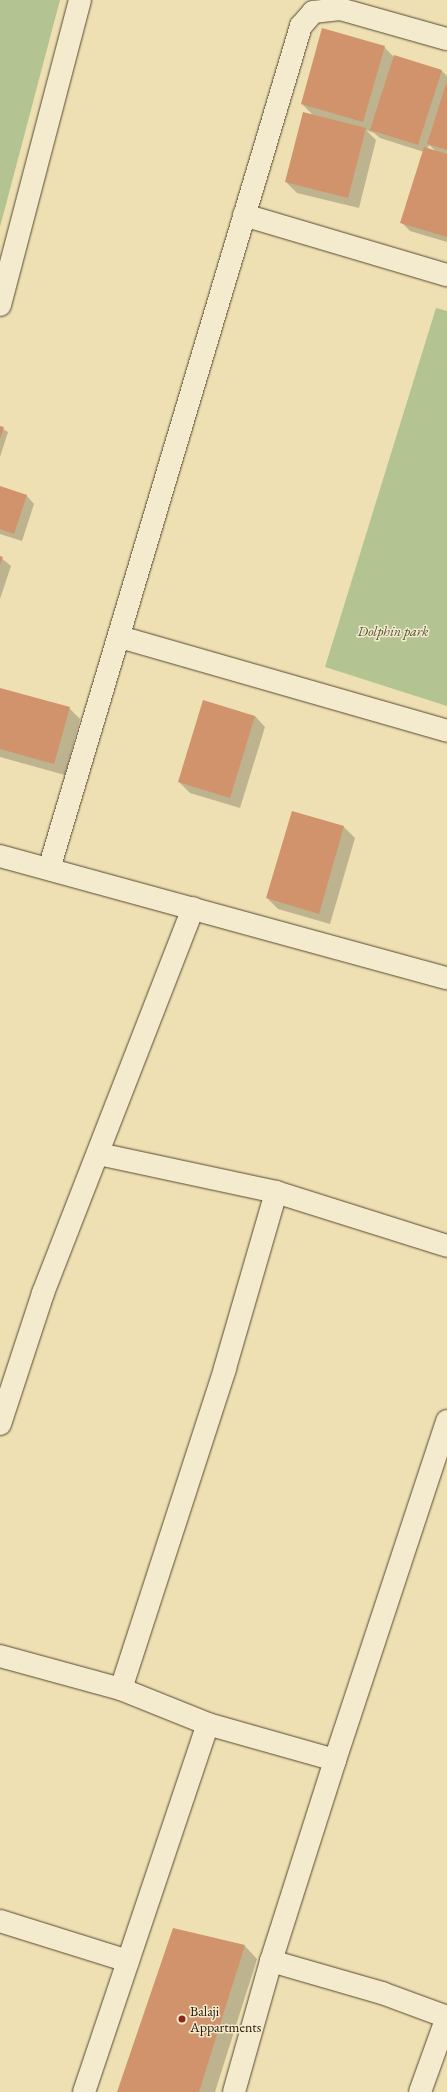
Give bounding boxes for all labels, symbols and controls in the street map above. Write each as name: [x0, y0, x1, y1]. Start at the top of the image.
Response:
park label: Dolphin park: [358, 623, 428, 639]
place label: Balaji Appartments: [190, 2003, 261, 2036]
marker: Balaji Appartments: [177, 2014, 187, 2024]

